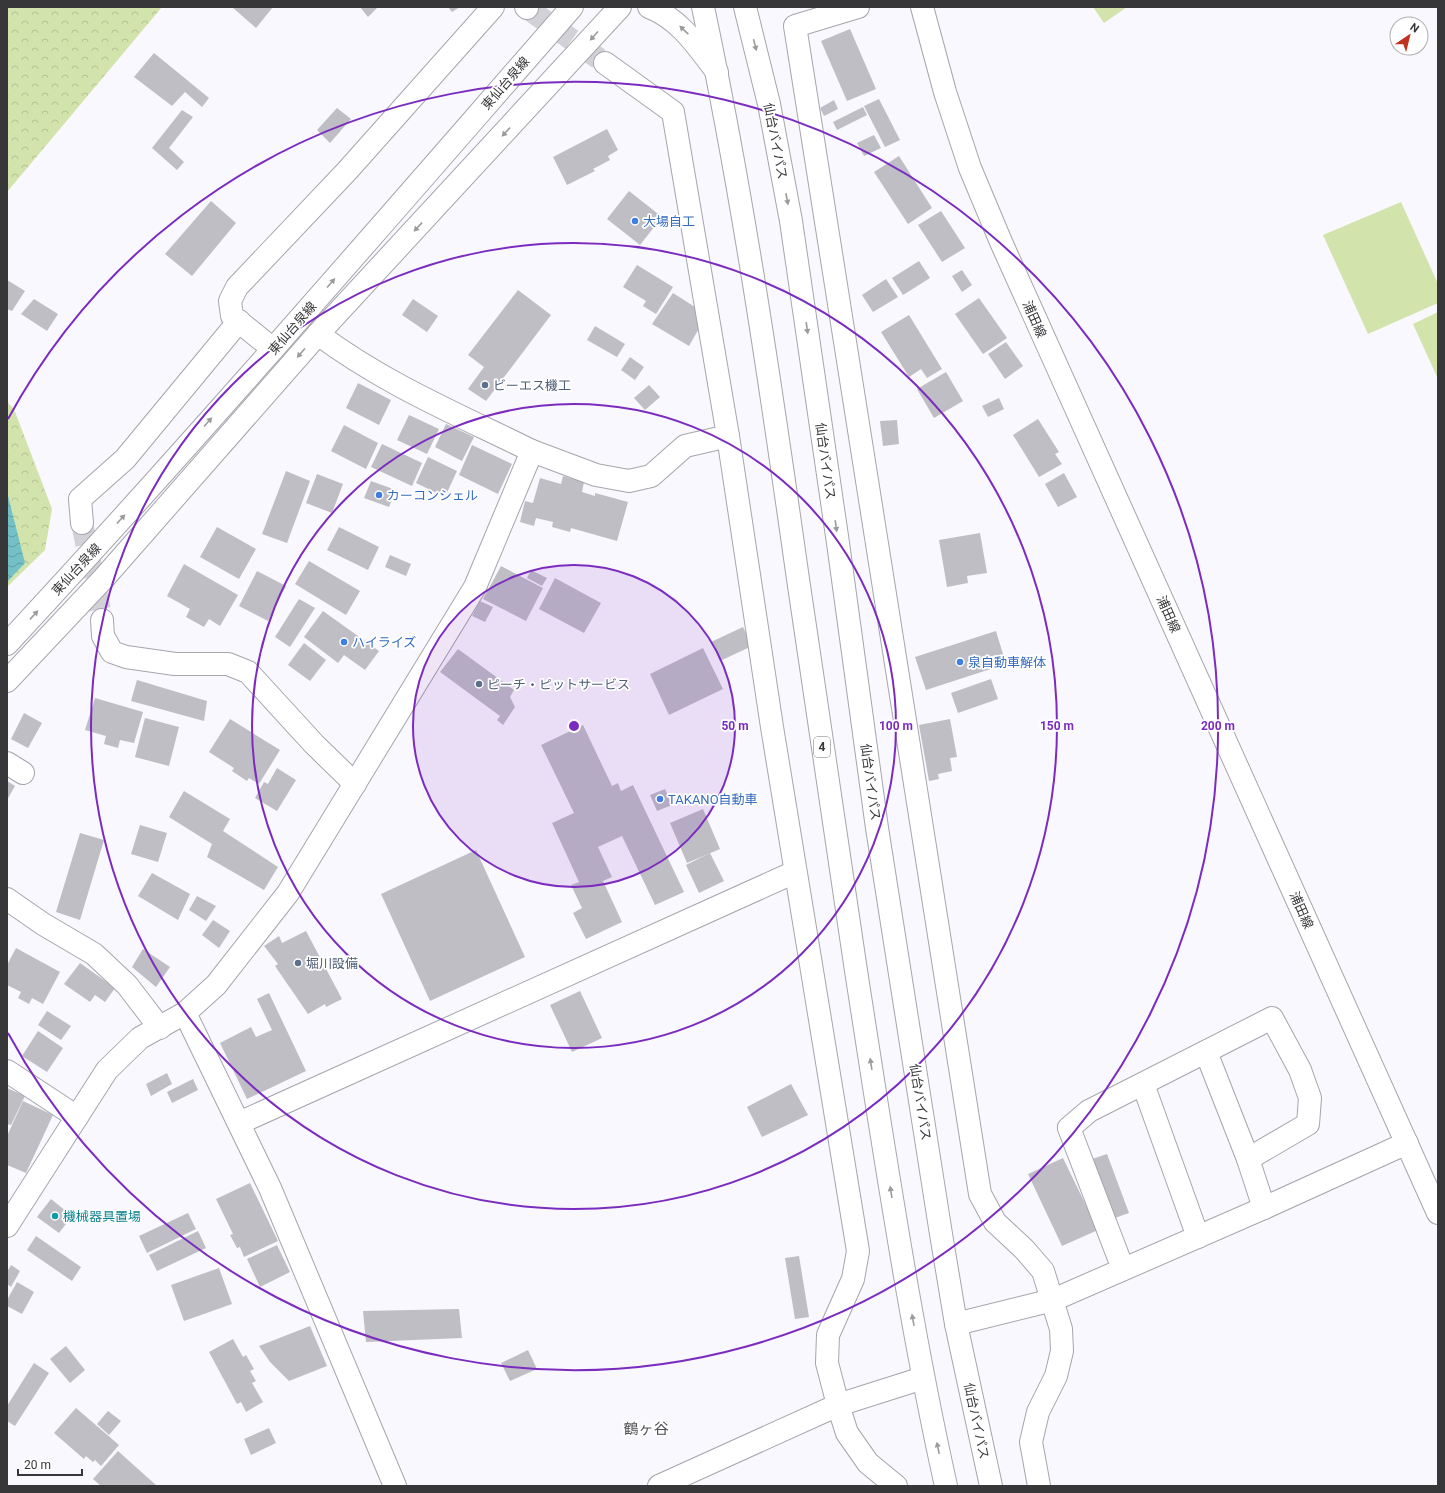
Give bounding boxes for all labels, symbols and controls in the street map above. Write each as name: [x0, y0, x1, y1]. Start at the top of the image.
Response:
north arrow: [1389, 16, 1429, 56]
text: N: [1408, 21, 1422, 36]
one-way arrow: [679, 26, 689, 35]
one-way arrow: [589, 31, 599, 41]
one-way arrow: [752, 39, 758, 51]
street label: 東仙台泉線: [478, 54, 532, 113]
street label: 仙台バイパス: [761, 102, 790, 181]
one-way arrow: [501, 127, 511, 137]
one-way arrow: [784, 193, 790, 206]
place label: 大場自工: [643, 214, 695, 229]
marker: 大場自工: [630, 216, 640, 226]
one-way arrow: [413, 222, 422, 232]
one-way arrow: [326, 278, 335, 287]
street label: 浦田線: [1020, 298, 1049, 340]
street label: 東仙台泉線: [265, 299, 319, 358]
one-way arrow: [804, 322, 810, 334]
one-way arrow: [297, 349, 306, 358]
place label: ビーエス機工: [493, 378, 571, 393]
marker: ビーエス機工: [480, 380, 490, 390]
one-way arrow: [203, 417, 213, 427]
street label: 仙台バイパス: [813, 422, 838, 501]
place label: カーコンシェル: [387, 488, 478, 503]
marker: カーコンシェル: [374, 490, 384, 500]
one-way arrow: [117, 514, 126, 524]
one-way arrow: [833, 520, 839, 532]
street label: 東仙台泉線: [49, 540, 104, 598]
street label: 浦田線: [1154, 593, 1183, 635]
one-way arrow: [29, 610, 38, 620]
place label: ハイライズ: [352, 635, 416, 650]
marker: ハイライズ: [339, 637, 349, 647]
place label: 泉自動車解体: [968, 655, 1046, 670]
marker: 泉自動車解体: [955, 657, 965, 667]
place label: ピーチ・ピットサービス: [487, 677, 630, 692]
marker: ピーチ・ピットサービス: [474, 679, 484, 689]
centre of rings: [567, 719, 581, 733]
text: 50 m: [721, 719, 749, 733]
text: 100 m: [879, 719, 913, 733]
text: 150 m: [1040, 719, 1074, 733]
text: 200 m: [1201, 719, 1235, 733]
road number: 4: [814, 737, 830, 757]
street label: 仙台バイパス: [858, 743, 883, 822]
place label: TAKANO自動車: [668, 792, 758, 807]
marker: TAKANO自動車: [655, 794, 665, 804]
street label: 浦田線: [1287, 889, 1316, 931]
place label: 堀川設備: [306, 956, 358, 971]
marker: 堀川設備: [293, 958, 303, 968]
one-way arrow: [868, 1058, 874, 1070]
street label: 仙台バイパス: [907, 1063, 934, 1142]
one-way arrow: [888, 1186, 894, 1198]
place label: 機械器具置場: [63, 1209, 141, 1224]
marker: 機械器具置場: [50, 1211, 60, 1221]
one-way arrow: [909, 1314, 915, 1327]
street label: 仙台バイパス: [961, 1382, 992, 1461]
district label: 鶴ヶ谷: [623, 1420, 669, 1438]
one-way arrow: [934, 1442, 940, 1454]
scale bar: [18, 1451, 82, 1477]
text: 20 m: [24, 1458, 51, 1472]

